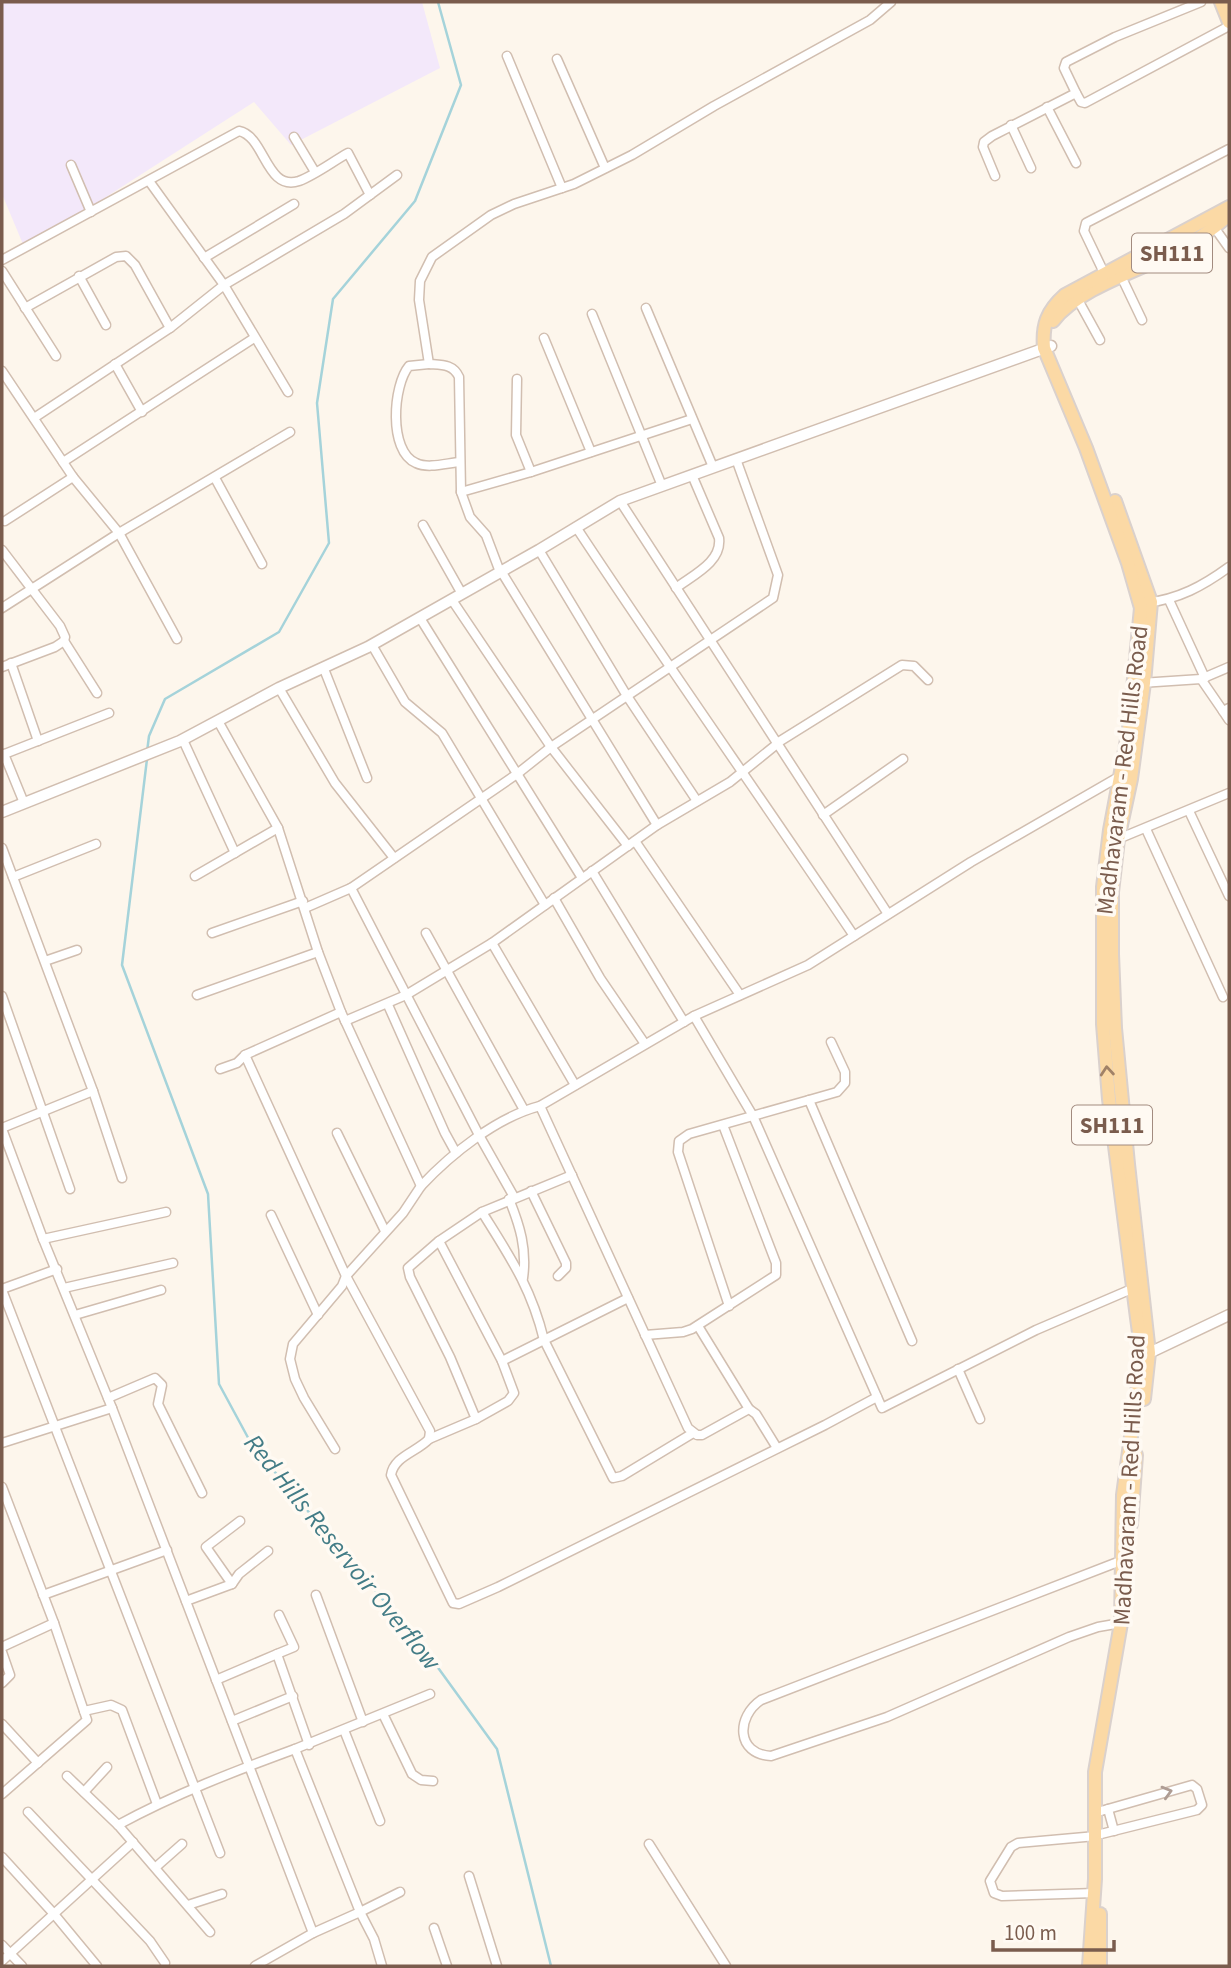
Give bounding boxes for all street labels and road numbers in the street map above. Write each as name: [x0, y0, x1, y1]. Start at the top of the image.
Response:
road number: SH111: [1132, 234, 1212, 272]
street label: Madhavaram - Red Hills Road: [1087, 623, 1158, 917]
road number: SH111: [1072, 1106, 1152, 1144]
street label: Madhavaram - Red Hills Road: [1104, 1334, 1155, 1626]

